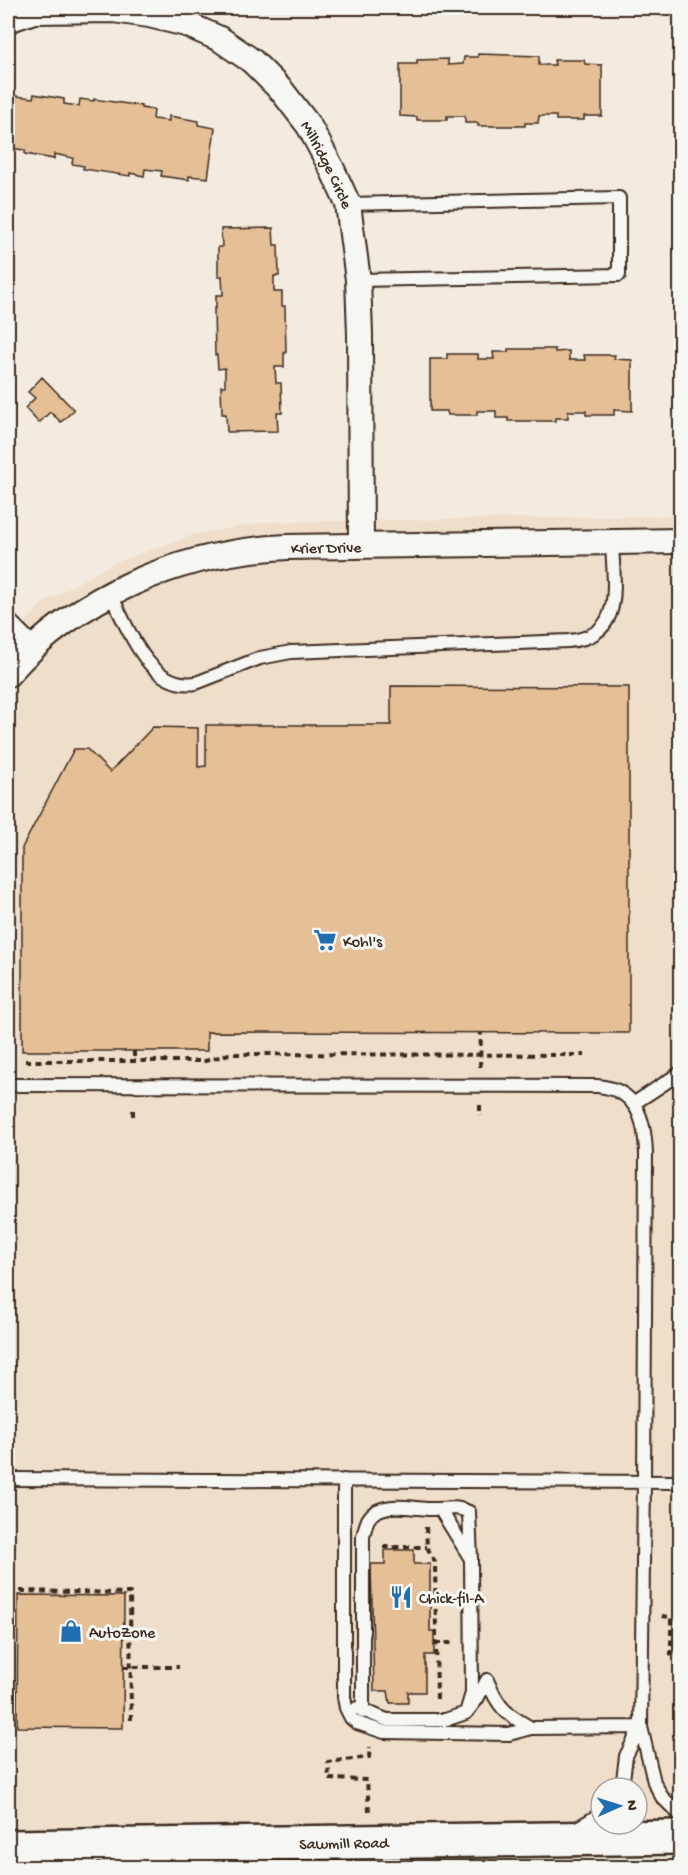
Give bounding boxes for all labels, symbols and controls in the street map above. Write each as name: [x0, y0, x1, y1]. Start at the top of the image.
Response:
street label: Millridge Circle: [295, 118, 355, 213]
street label: Krier Drive: [291, 540, 362, 560]
supermarket icon: Kohl's: [312, 927, 338, 953]
place label: Kohl's: [343, 934, 383, 953]
restaurant icon: Chick-fil-A: [388, 1584, 414, 1610]
place label: Chick-fil-A: [419, 1591, 485, 1610]
shop icon: AutoZone: [58, 1618, 84, 1644]
place label: AutoZone: [89, 1625, 156, 1644]
north arrow: [589, 1776, 649, 1836]
text: N: [621, 1800, 640, 1812]
street label: Sawmill Road: [299, 1835, 390, 1856]

